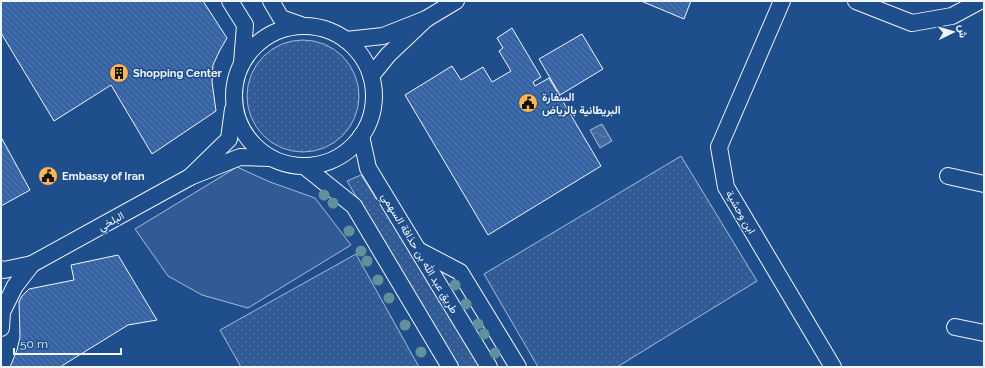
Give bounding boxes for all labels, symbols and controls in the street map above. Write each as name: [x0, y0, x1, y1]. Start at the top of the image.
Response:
north arrow: [933, 12, 973, 52]
text: ش: [955, 24, 970, 38]
building icon: Shopping Center: [108, 62, 130, 84]
place label: Shopping Center: [133, 67, 223, 80]
place label: السفارة البريطانية بالرياض: [542, 91, 621, 117]
public building icon: السفارة البريطانية بالرياض: [517, 92, 539, 114]
public building icon: Embassy of Iran: [37, 165, 59, 187]
place label: Embassy of Iran: [62, 170, 145, 183]
street label: ابن وحشية: [723, 188, 758, 236]
street label: طريق عبد الله بن حذافة السهمي: [376, 191, 461, 317]
street label: البلخي: [96, 209, 128, 236]
scale bar: [14, 330, 121, 356]
text: 50 m: [20, 337, 48, 351]

